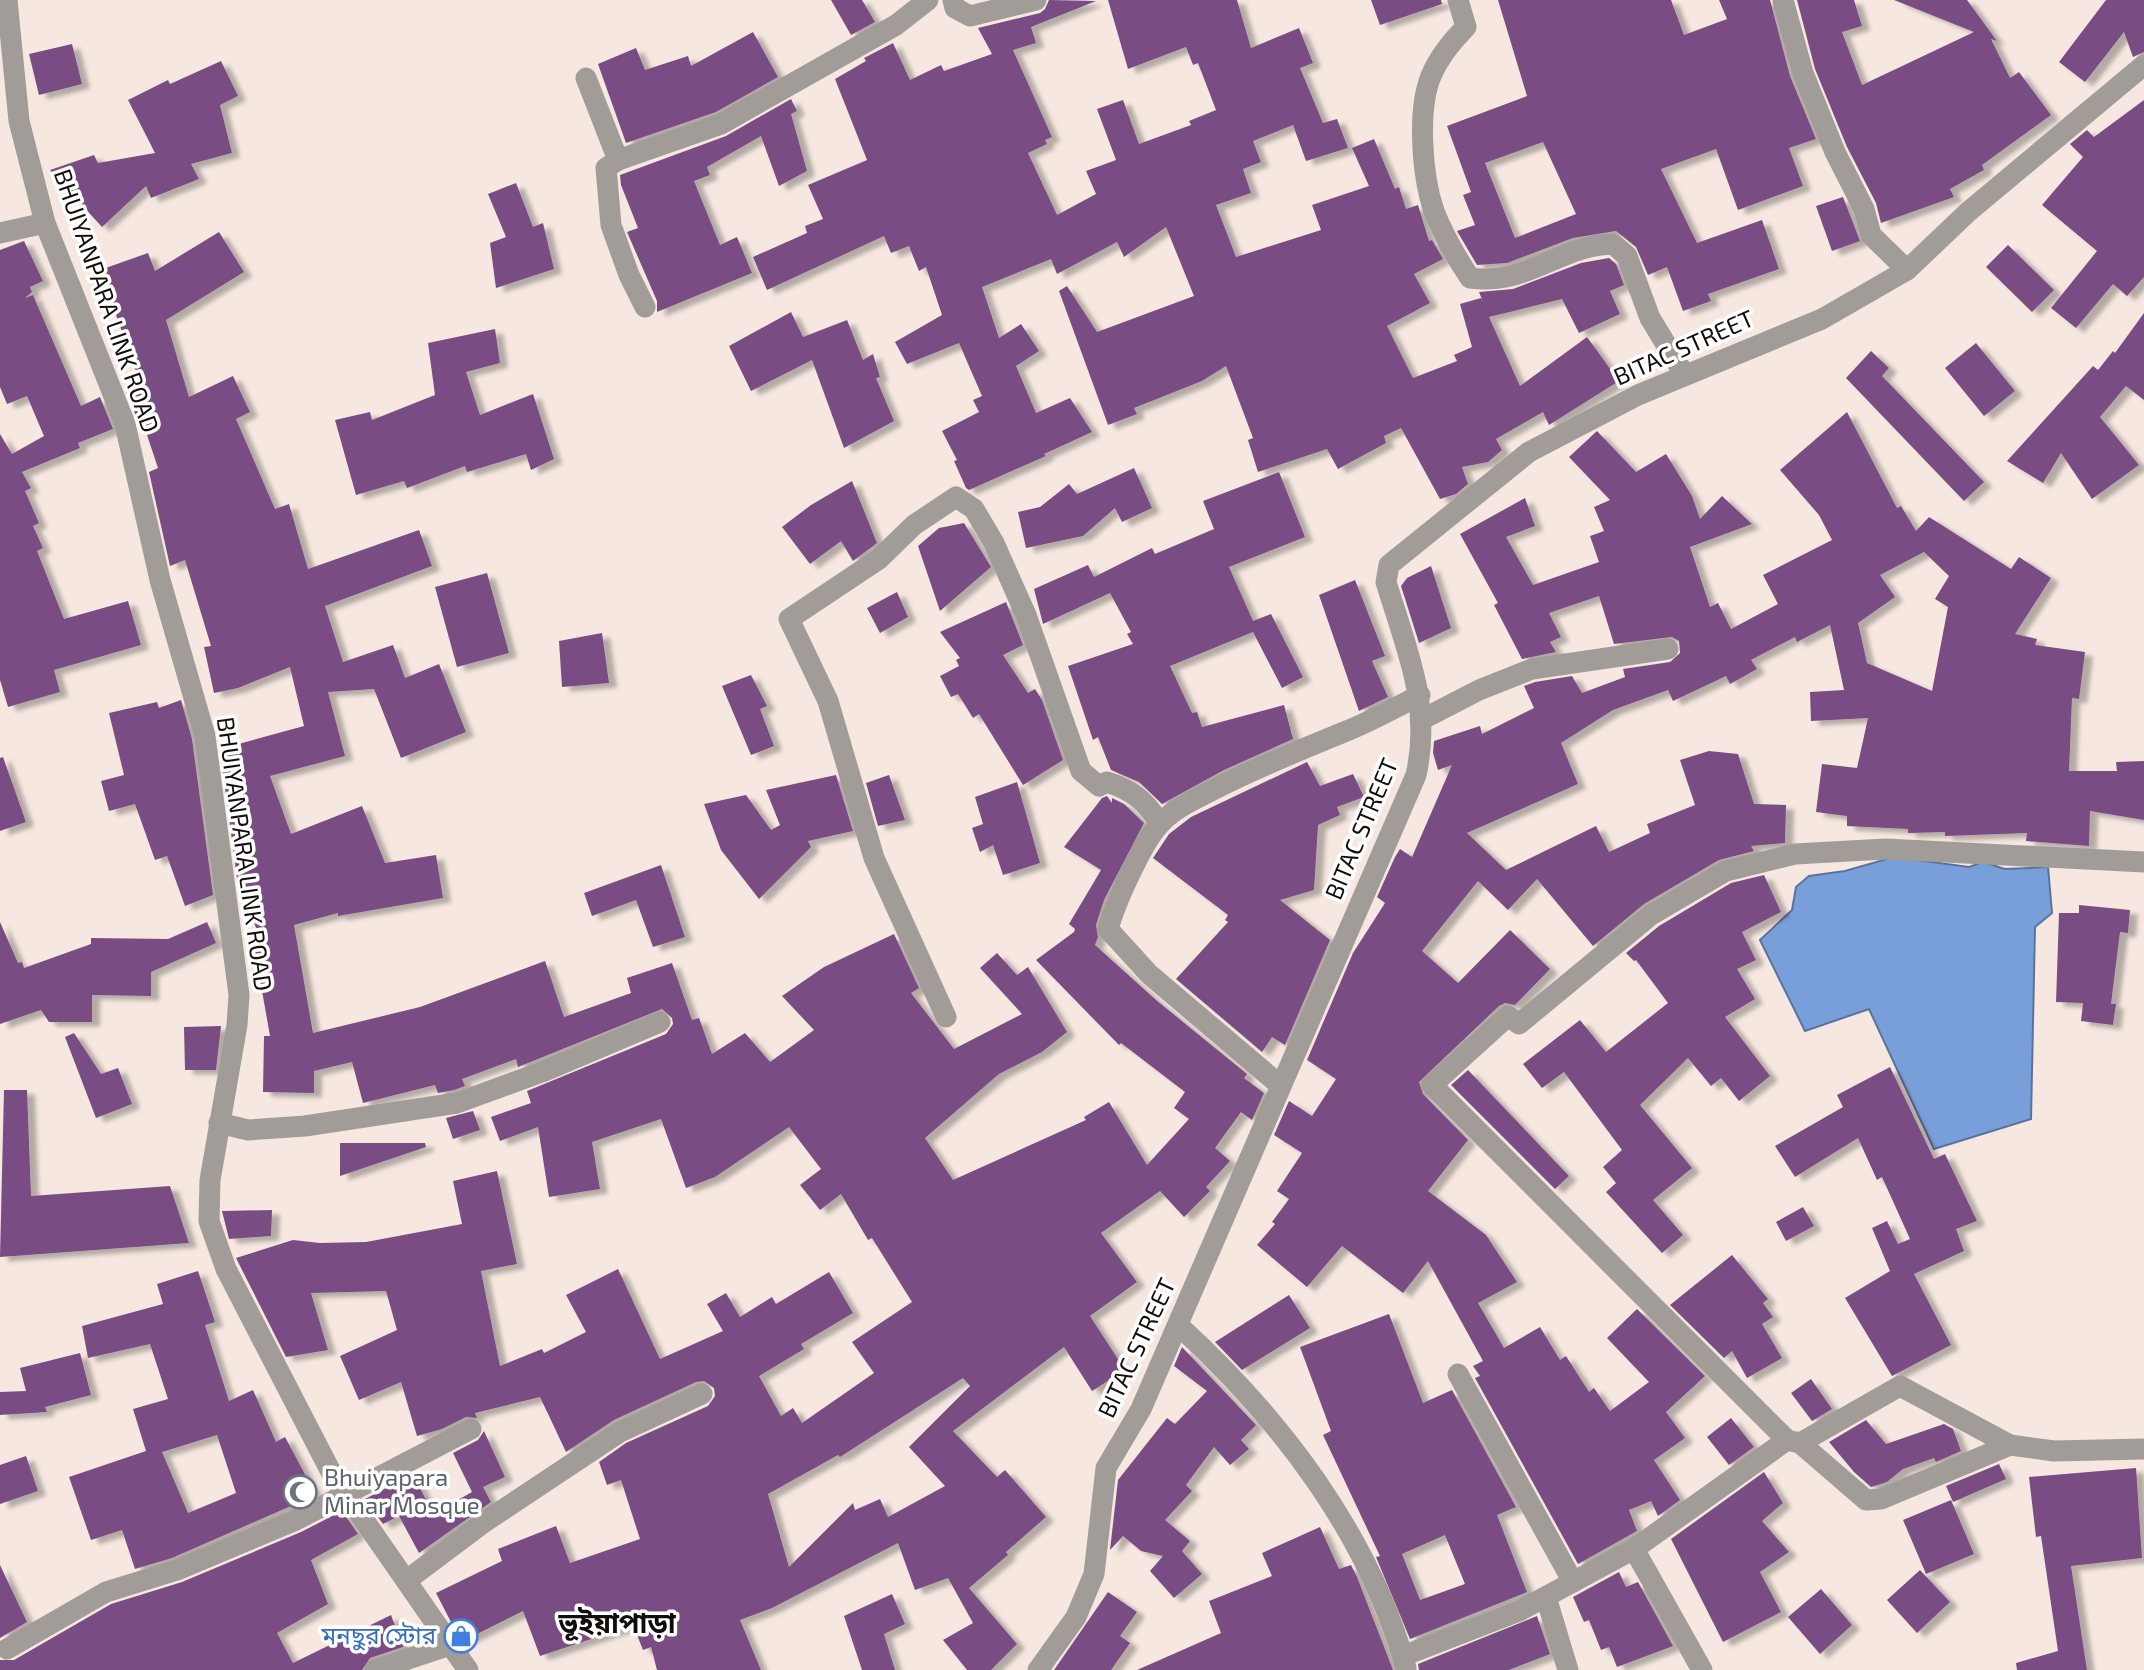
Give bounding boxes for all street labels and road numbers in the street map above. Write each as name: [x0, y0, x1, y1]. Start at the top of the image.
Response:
street label: BHUIYANPARA LINK ROAD: [49, 165, 166, 436]
street label: BITAC STREET: [1609, 303, 1758, 391]
street label: BHUIYANPARA LINK ROAD: [212, 715, 279, 993]
street label: BITAC STREET: [1318, 753, 1403, 903]
street label: BITAC STREET: [1091, 1273, 1181, 1422]

